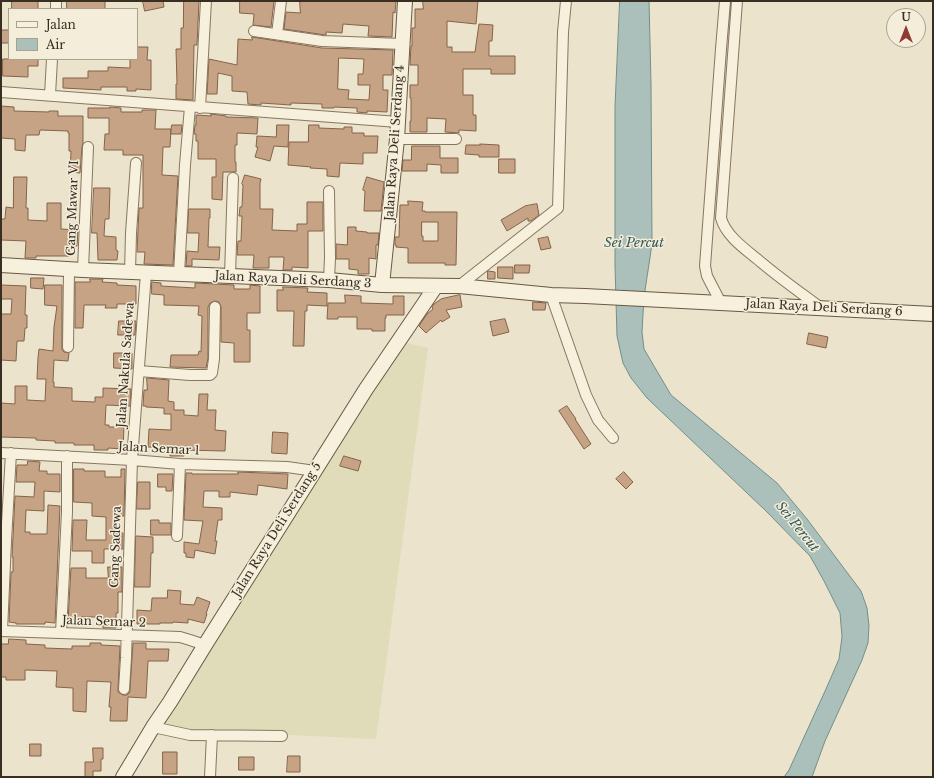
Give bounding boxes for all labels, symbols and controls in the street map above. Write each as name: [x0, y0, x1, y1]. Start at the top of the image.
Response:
legend: [8, 8, 138, 60]
north arrow: [886, 8, 926, 48]
text: U: [901, 10, 911, 24]
text: Jalan: [46, 17, 76, 32]
text: Air: [46, 37, 65, 52]
street label: Jalan Raya Deli Serdang 4: [382, 64, 408, 222]
street label: Gang Mawar VI: [64, 160, 82, 256]
water label: Sei Percut: [604, 235, 664, 251]
street label: Jalan Raya Deli Serdang 3: [214, 269, 372, 291]
street label: Jalan Raya Deli Serdang 6: [745, 297, 903, 319]
street label: Jalan Nakula Sadewa: [114, 302, 138, 428]
street label: Jalan Semar 1: [118, 440, 200, 458]
street label: Jalan Raya Deli Serdang 5: [229, 460, 325, 600]
water label: Sei Percut: [772, 499, 822, 555]
street label: Gang Sadewa: [107, 506, 125, 588]
street label: Jalan Semar 2: [62, 613, 146, 631]

